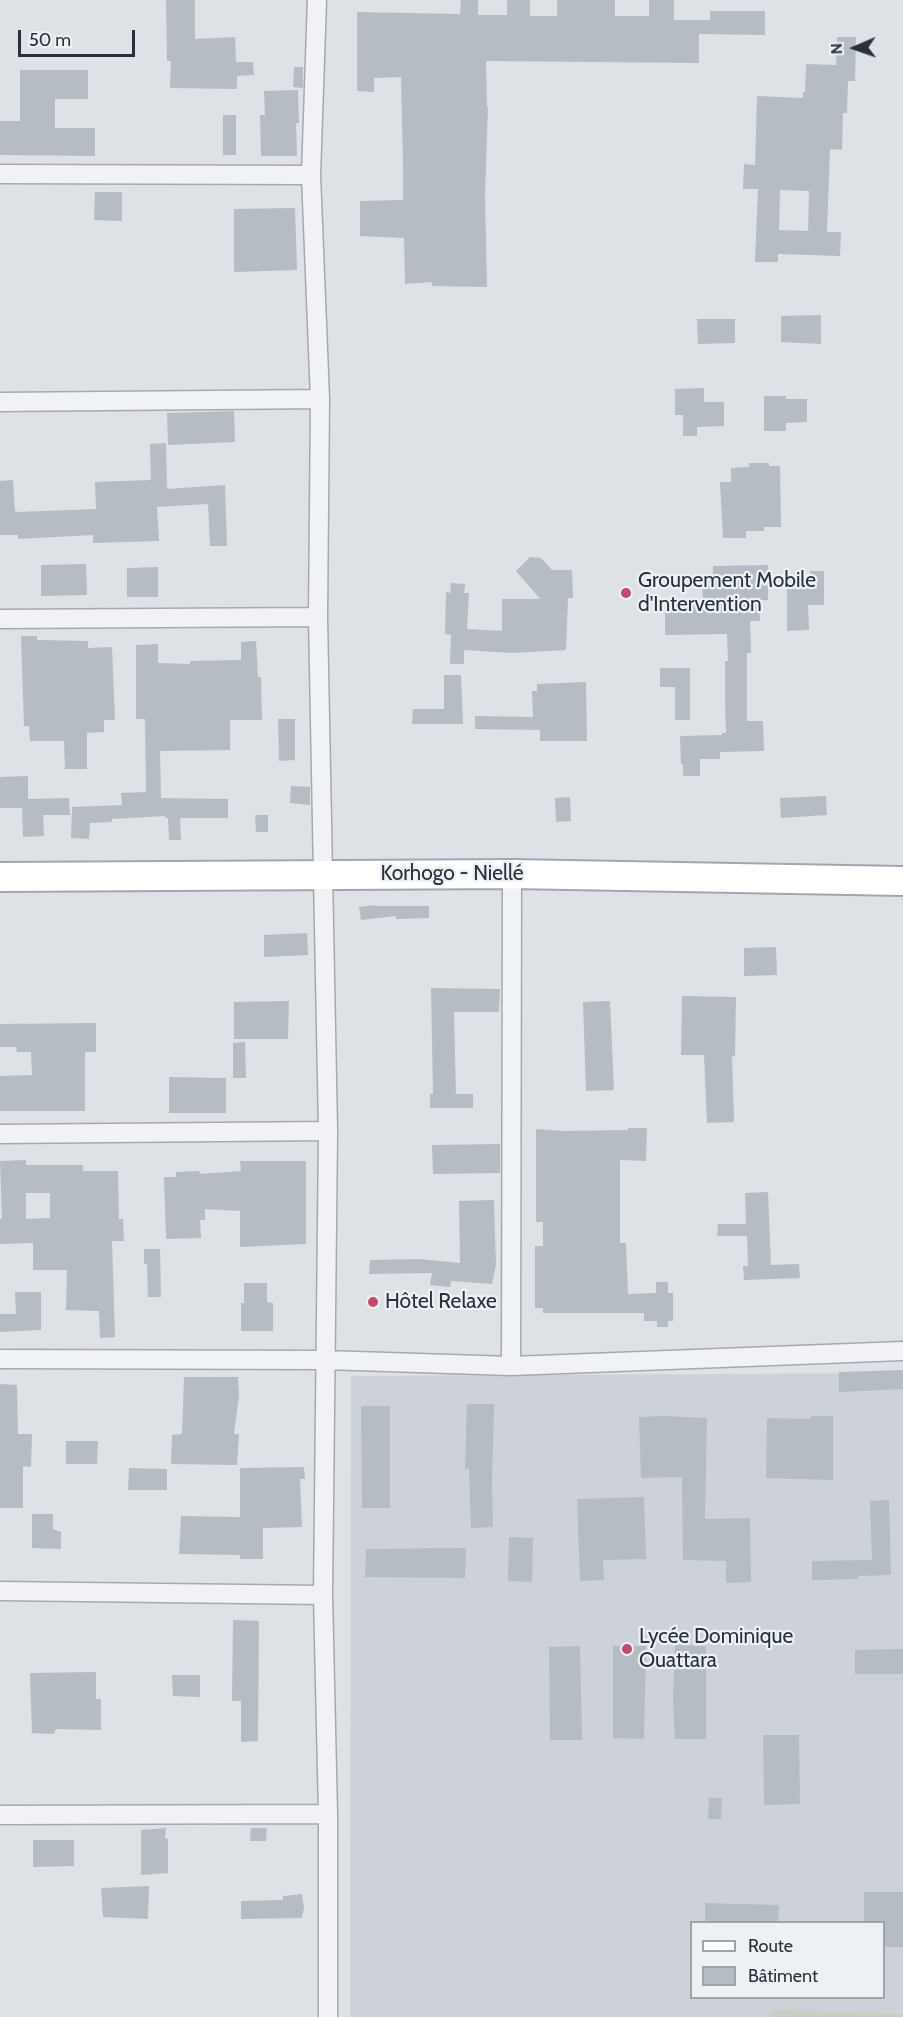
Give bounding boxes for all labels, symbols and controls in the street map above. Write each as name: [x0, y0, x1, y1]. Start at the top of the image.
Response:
scale bar: [21, 18, 138, 56]
north arrow: [825, 18, 885, 78]
text: 50 m: [29, 29, 71, 51]
text: N: [827, 43, 846, 55]
place label: Groupement Mobile d'Intervention: [638, 568, 816, 618]
marker: Groupement Mobile d'Intervention: [619, 586, 633, 600]
street label: Korhogo - Niellé: [380, 861, 524, 887]
place label: Hôtel Relaxe: [385, 1289, 497, 1315]
marker: Hôtel Relaxe: [366, 1295, 380, 1309]
place label: Lycée Dominique Ouattara: [639, 1624, 793, 1674]
marker: Lycée Dominique Ouattara: [620, 1642, 634, 1656]
legend: [690, 1921, 885, 1999]
text: Route: [748, 1935, 793, 1957]
text: Bâtiment: [748, 1965, 818, 1987]

